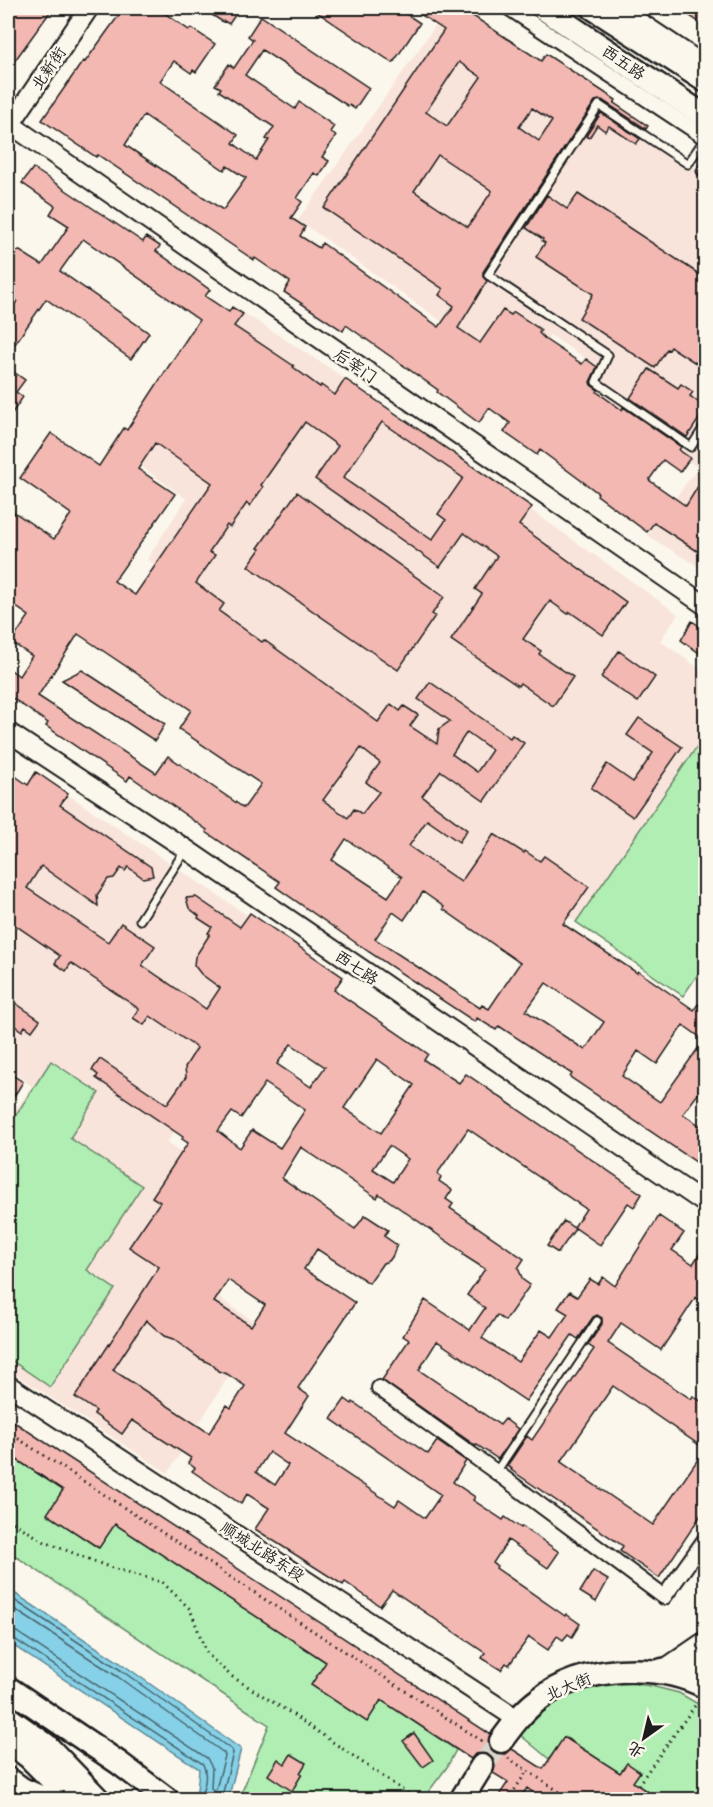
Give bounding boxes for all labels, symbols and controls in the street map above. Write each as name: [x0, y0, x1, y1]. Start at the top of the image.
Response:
street label: 西五路: [598, 38, 651, 85]
street label: 北新街: [24, 41, 71, 94]
street label: 后宰门: [330, 341, 383, 388]
street label: 西七路: [331, 943, 384, 990]
street label: 顺城北路东段: [217, 1514, 310, 1586]
street label: 北大街: [541, 1665, 594, 1706]
north arrow: [614, 1708, 674, 1768]
text: 北: [622, 1737, 648, 1766]

